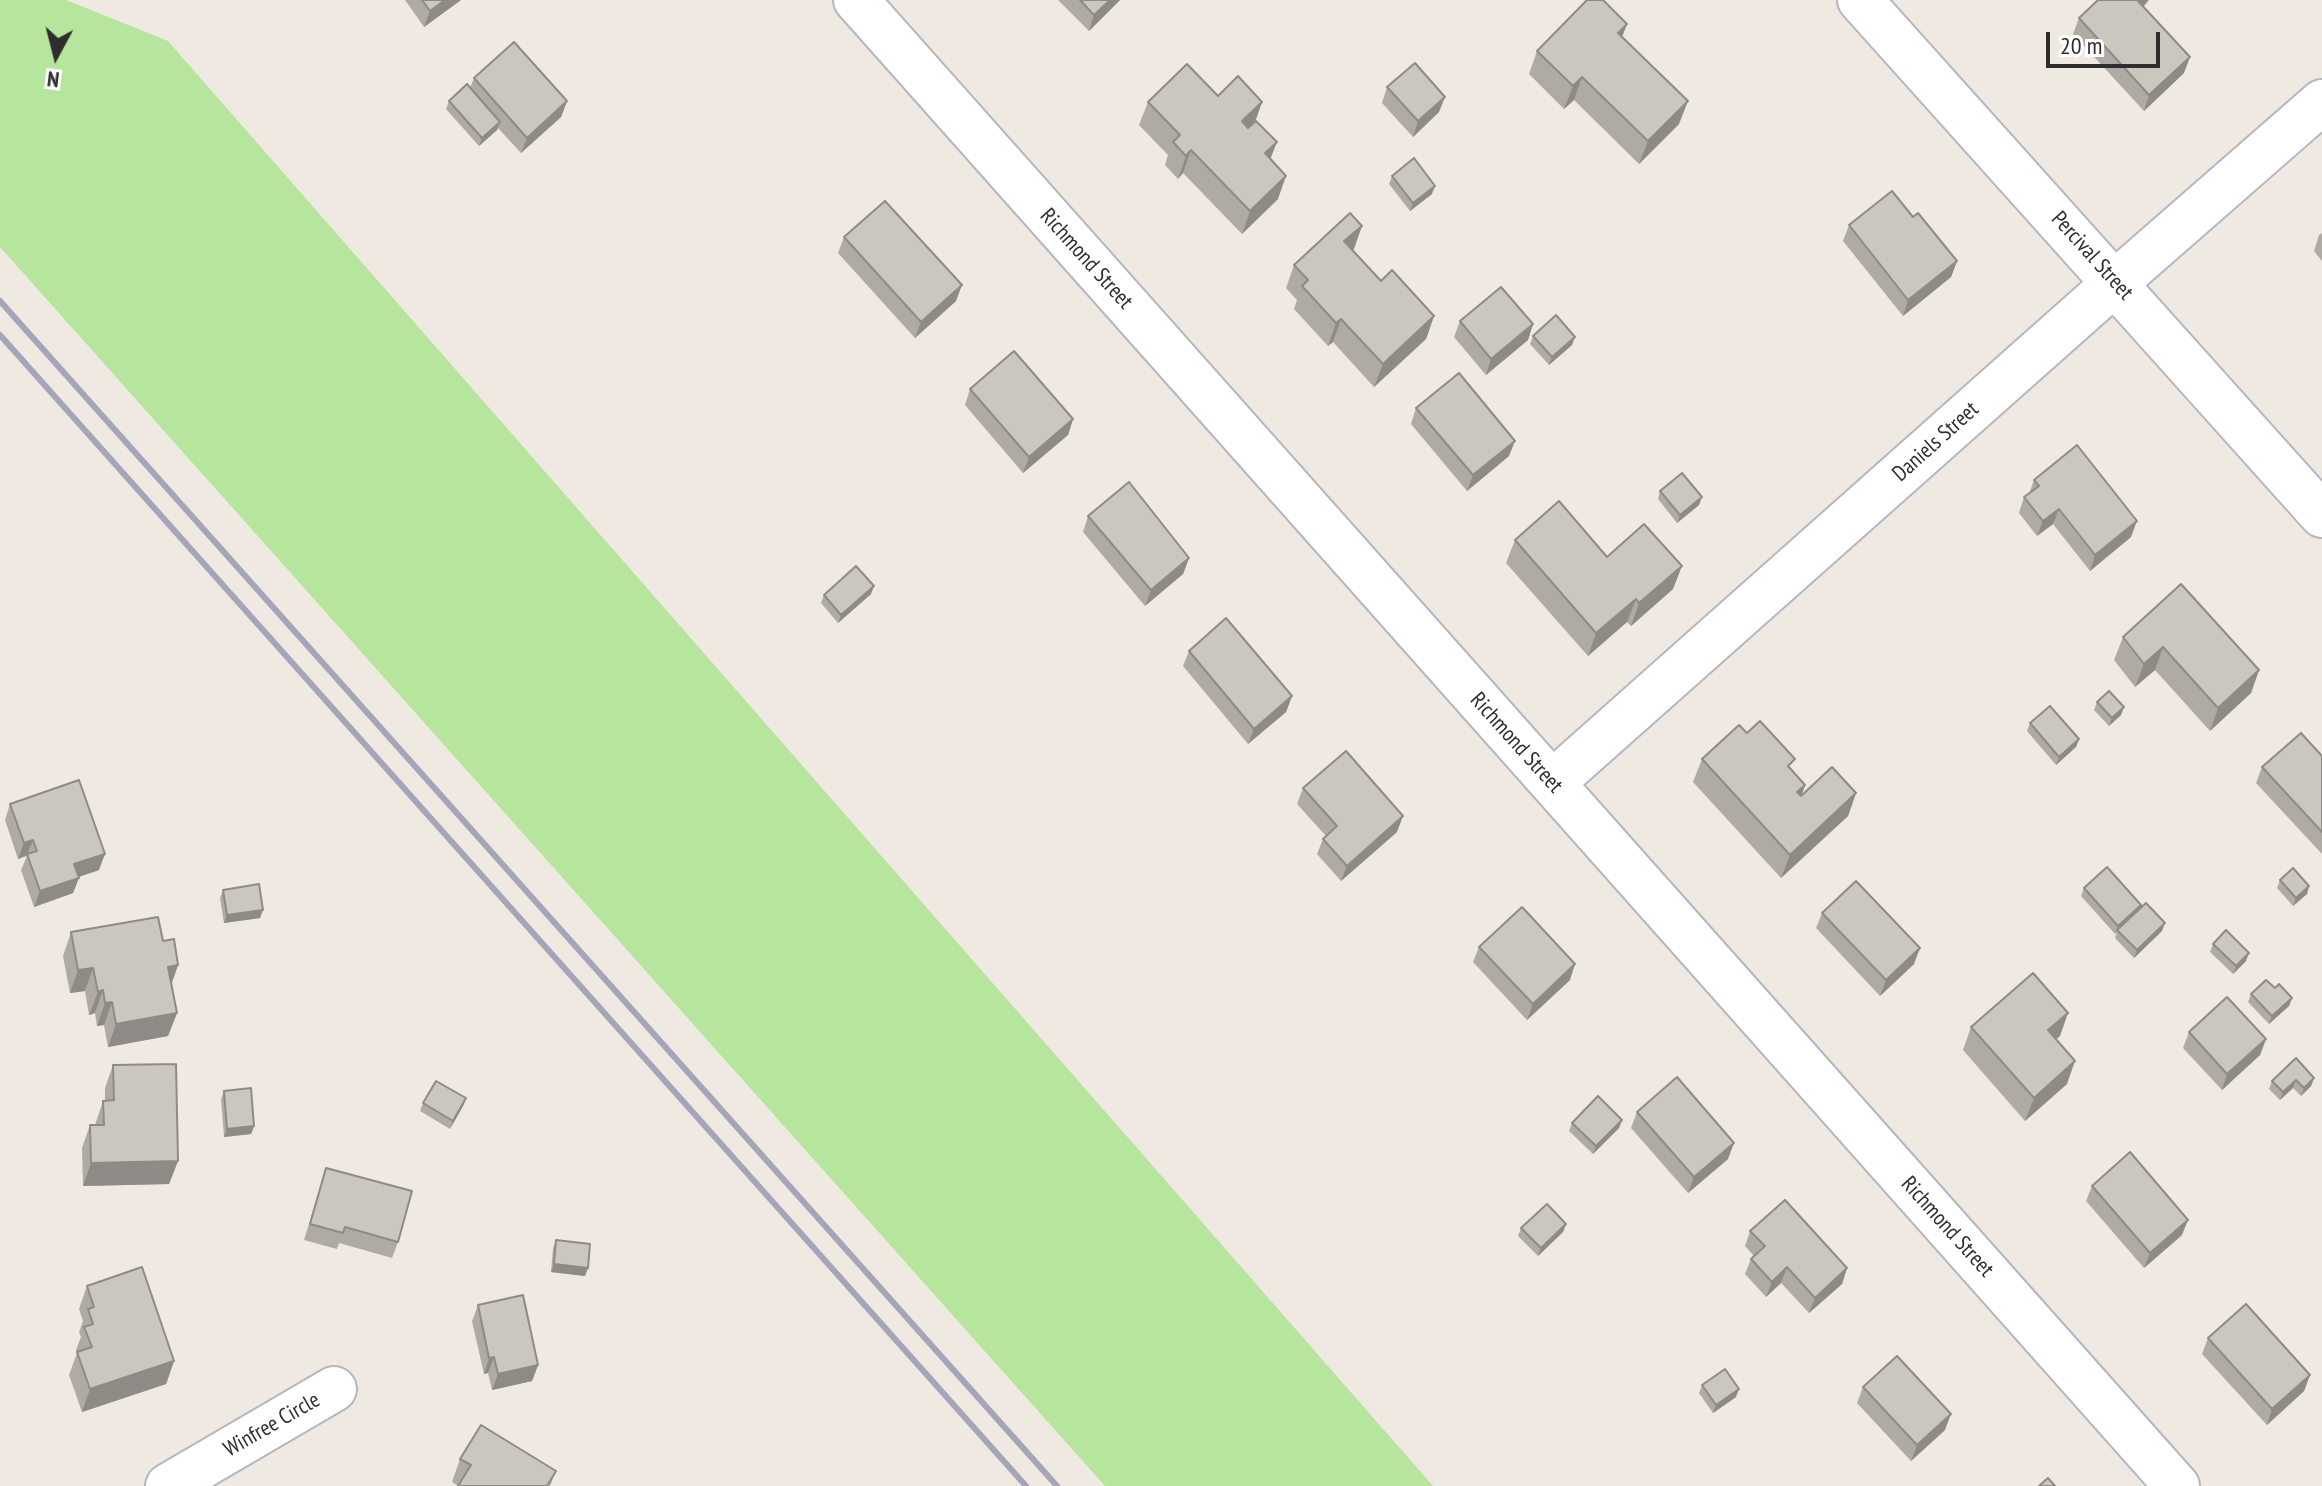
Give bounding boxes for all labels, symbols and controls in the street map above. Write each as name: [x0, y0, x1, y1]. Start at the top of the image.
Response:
north arrow: [16, 16, 96, 96]
scale bar: [2050, 16, 2164, 66]
text: 20 m: [2060, 30, 2102, 61]
text: N: [45, 65, 61, 94]
street label: Richmond Street: [1034, 203, 1138, 315]
street label: Percival Street: [2045, 206, 2139, 306]
street label: Daniels Street: [1888, 397, 1984, 487]
street label: Richmond Street: [1464, 687, 1568, 799]
street label: Richmond Street: [1895, 1171, 1999, 1283]
street label: Winfree Circle: [219, 1387, 325, 1463]

